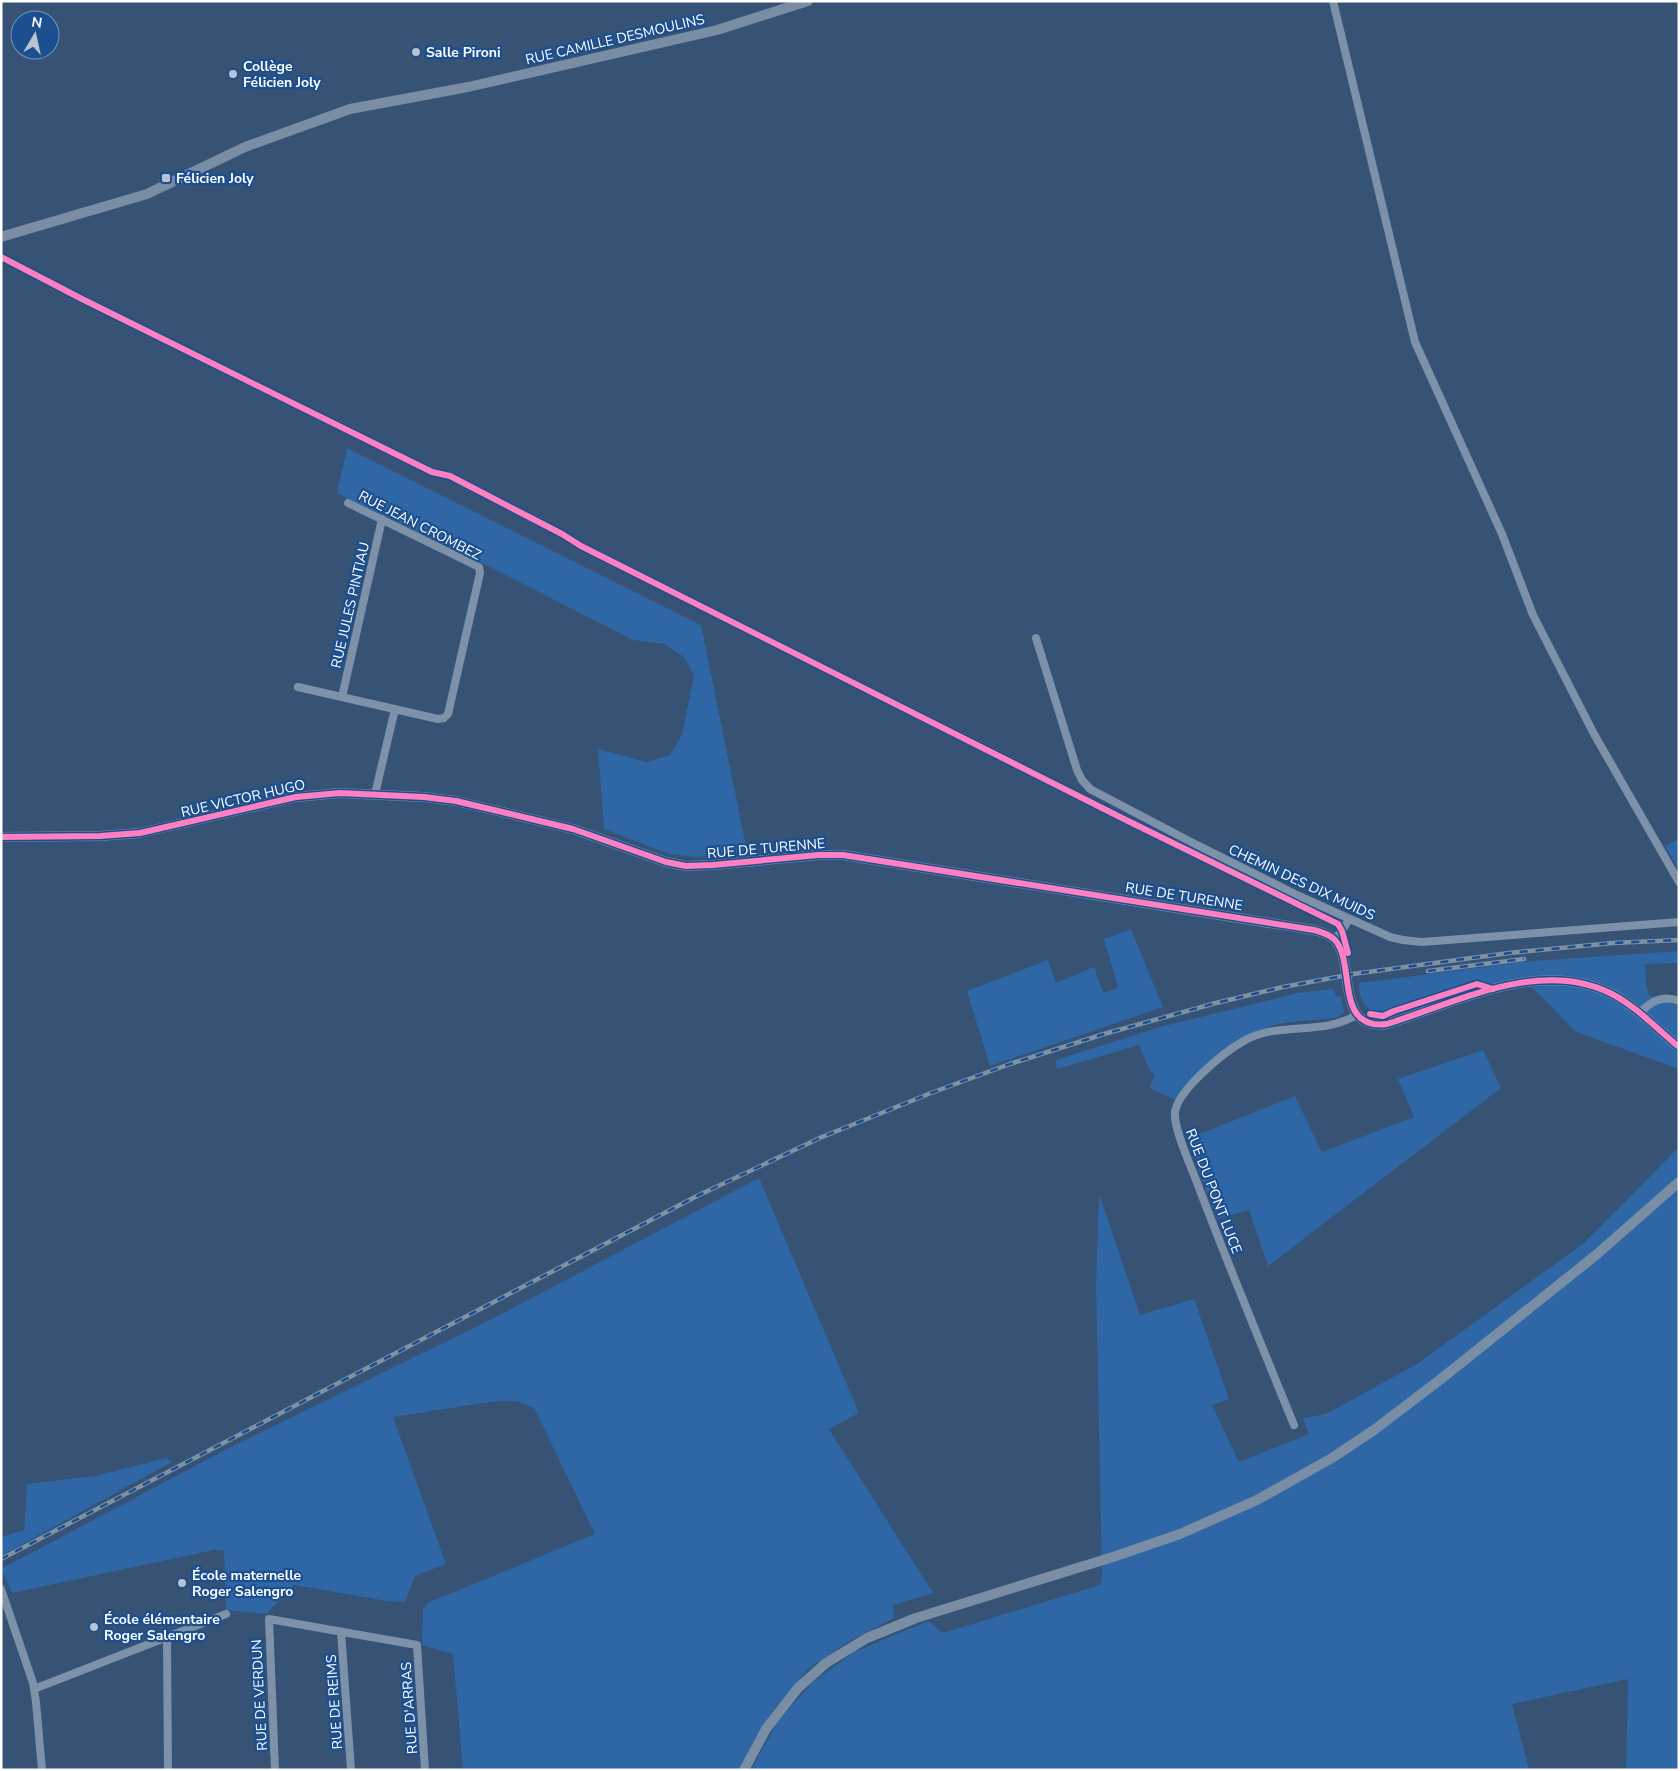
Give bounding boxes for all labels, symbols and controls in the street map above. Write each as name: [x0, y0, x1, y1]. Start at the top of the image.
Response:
north arrow: [10, 10, 60, 60]
street label: RUE CAMILLE DESMOULINS: [524, 10, 707, 69]
text: N: [30, 12, 44, 33]
place label: Salle Pironi: [426, 43, 501, 62]
marker: Salle Pironi: [410, 46, 422, 58]
place label: Collège Félicien Joly: [243, 57, 321, 92]
marker: Collège Félicien Joly: [227, 68, 239, 80]
place label: Félicien Joly: [176, 169, 254, 188]
marker: Félicien Joly: [160, 172, 172, 184]
street label: RUE JEAN CROMBEZ: [355, 486, 484, 565]
street label: RUE JULES PINTIAU: [327, 540, 374, 670]
street label: RUE VICTOR HUGO: [179, 775, 307, 822]
street label: RUE DE TURENNE: [706, 834, 826, 863]
street label: CHEMIN DES DIX MUIDS: [1225, 840, 1379, 925]
street label: RUE DE TURENNE: [1124, 878, 1244, 915]
street label: RUE DU PONT LUCE: [1181, 1126, 1246, 1256]
place label: École maternelle Roger Salengro: [192, 1566, 302, 1601]
marker: École maternelle Roger Salengro: [176, 1577, 188, 1589]
place label: École élémentaire Roger Salengro: [104, 1610, 220, 1645]
marker: École élémentaire Roger Salengro: [88, 1621, 100, 1633]
street label: RUE DE VERDUN: [247, 1639, 272, 1751]
street label: RUE DE REIMS: [322, 1653, 347, 1750]
street label: RUE D'ARRAS: [397, 1661, 422, 1755]

